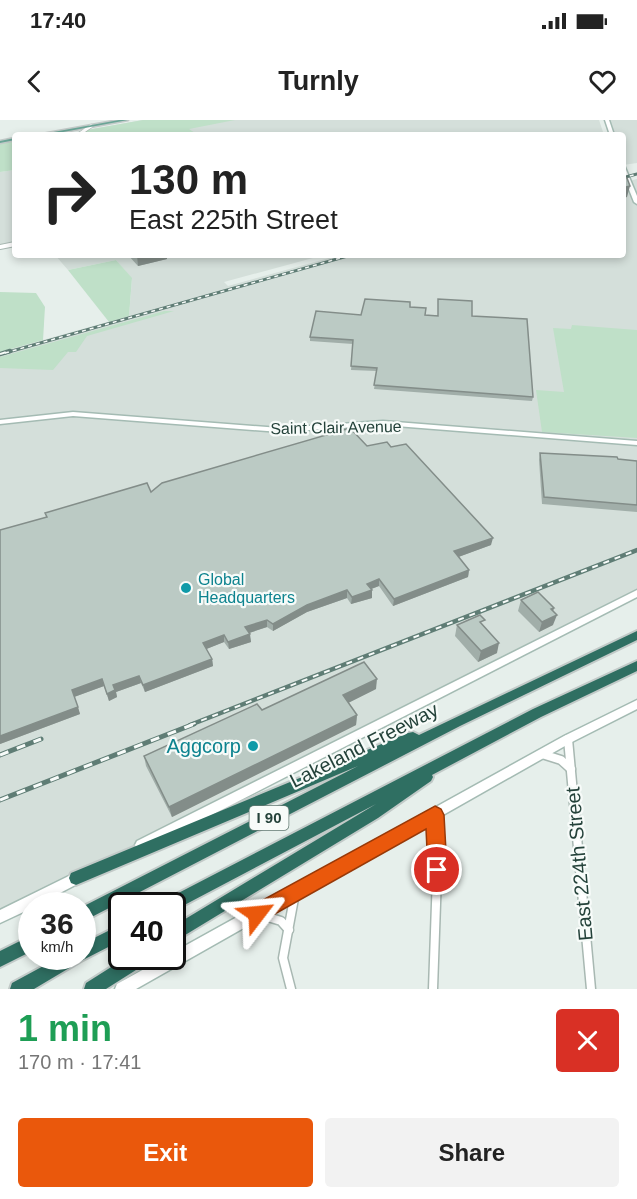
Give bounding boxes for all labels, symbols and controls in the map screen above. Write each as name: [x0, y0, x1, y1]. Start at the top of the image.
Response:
text: 17:40: [30, 8, 86, 33]
icon: back: [18, 65, 51, 98]
icon: heart: [586, 65, 619, 98]
text: Turnly: [278, 66, 359, 96]
icon: right: [30, 156, 108, 234]
text: 130 m: [129, 156, 248, 203]
text: East 225th Street: [129, 205, 338, 235]
street label: Saint Clair Avenue: [270, 418, 402, 437]
place label: Global Headquarters: [198, 571, 295, 606]
marker: Global Headquarters: [179, 581, 193, 595]
street label: Lakeland Freeway: [286, 698, 442, 792]
place label: Aggcorp: [167, 735, 241, 757]
marker: Aggcorp: [246, 739, 260, 753]
street label: East 224th Street: [561, 786, 597, 942]
road number: I 90: [250, 806, 288, 830]
pin: [411, 844, 462, 895]
icon: arrive: [420, 853, 453, 886]
position arrow: [225, 882, 289, 946]
speed limit sign: 40: [108, 892, 186, 970]
text: 36: [40, 907, 74, 940]
text: km/h: [41, 938, 73, 955]
text: 1 min: [18, 1008, 112, 1049]
button: close: [556, 1009, 619, 1072]
text: 170 m · 17:41: [18, 1051, 141, 1073]
button: Exit: [18, 1118, 313, 1187]
button: Share: [325, 1118, 619, 1187]

